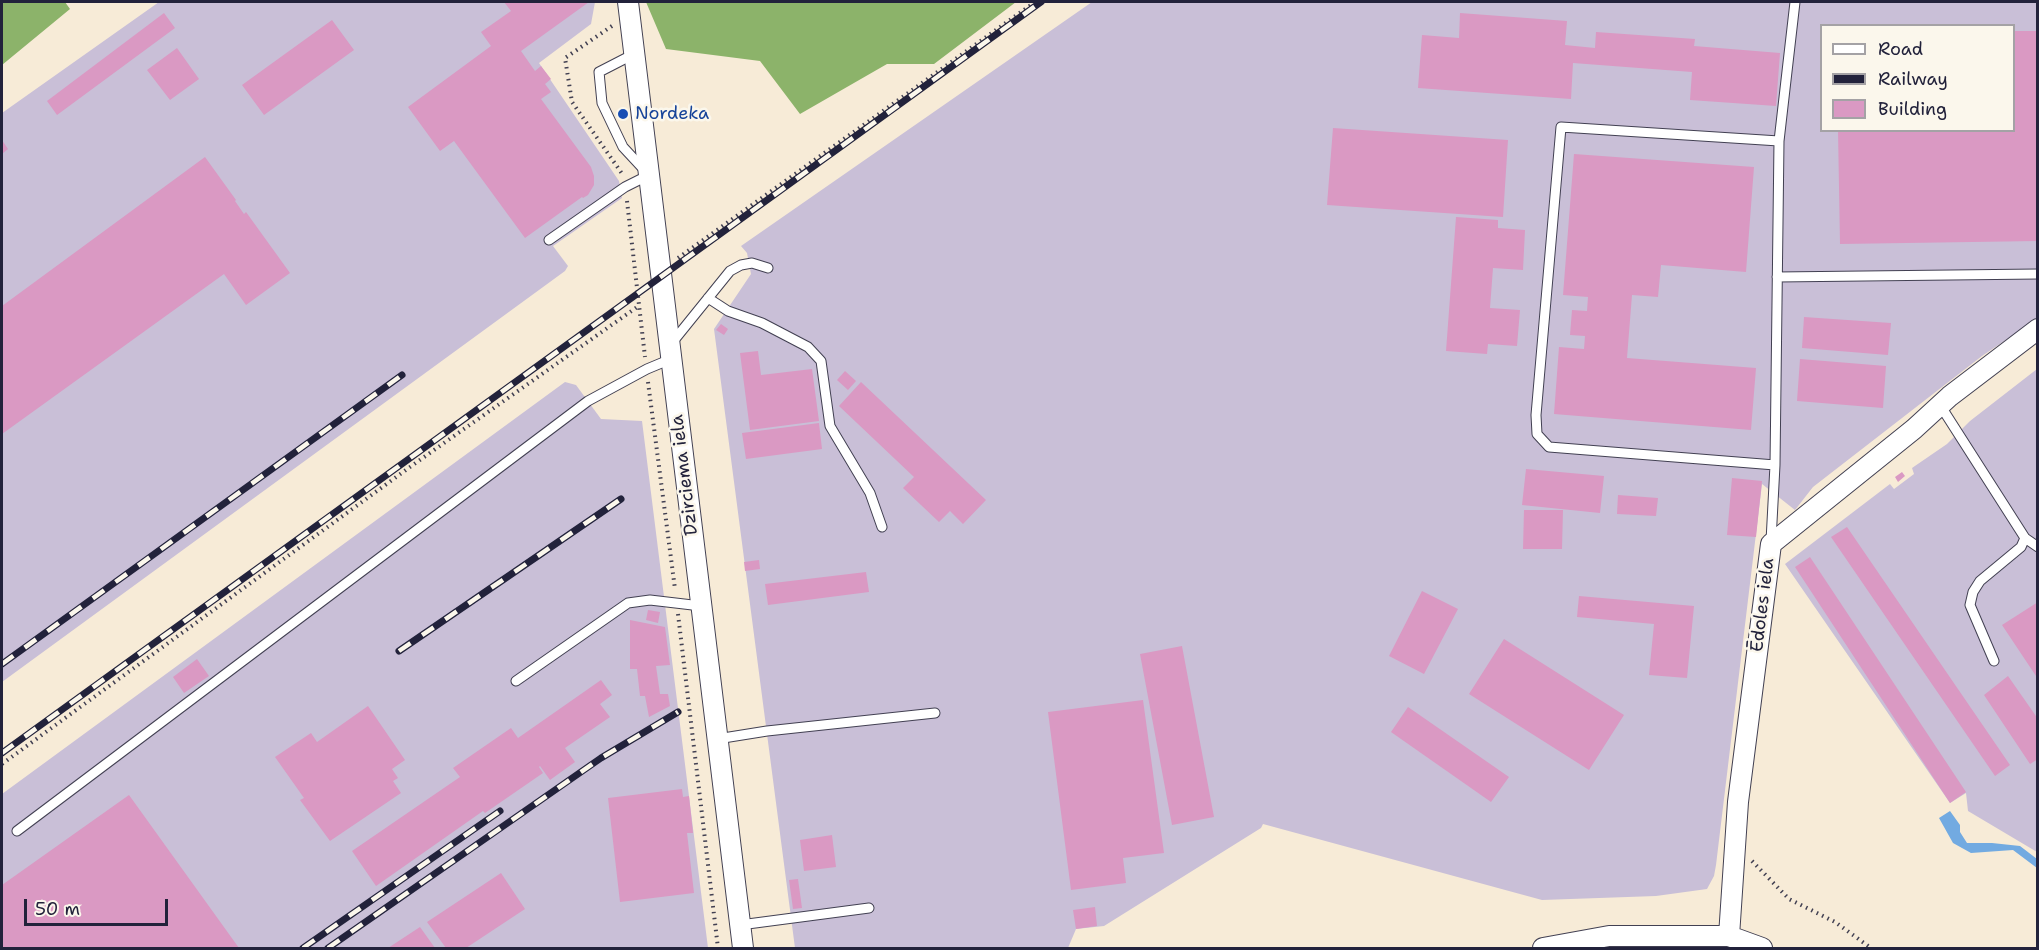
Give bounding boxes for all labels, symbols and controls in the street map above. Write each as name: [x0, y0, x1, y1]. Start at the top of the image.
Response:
legend: [1820, 24, 2015, 132]
text: Road: [1878, 37, 1923, 61]
text: Railway: [1878, 67, 1948, 91]
text: Building: [1878, 97, 1947, 121]
place label: Nordeka: [635, 103, 709, 125]
marker: Nordeka: [616, 107, 630, 121]
street label: Dzirciema iela: [667, 413, 703, 537]
street label: Ēdoles iela: [1747, 557, 1779, 653]
scale bar: [27, 887, 171, 925]
text: 50 m: [35, 897, 80, 921]

